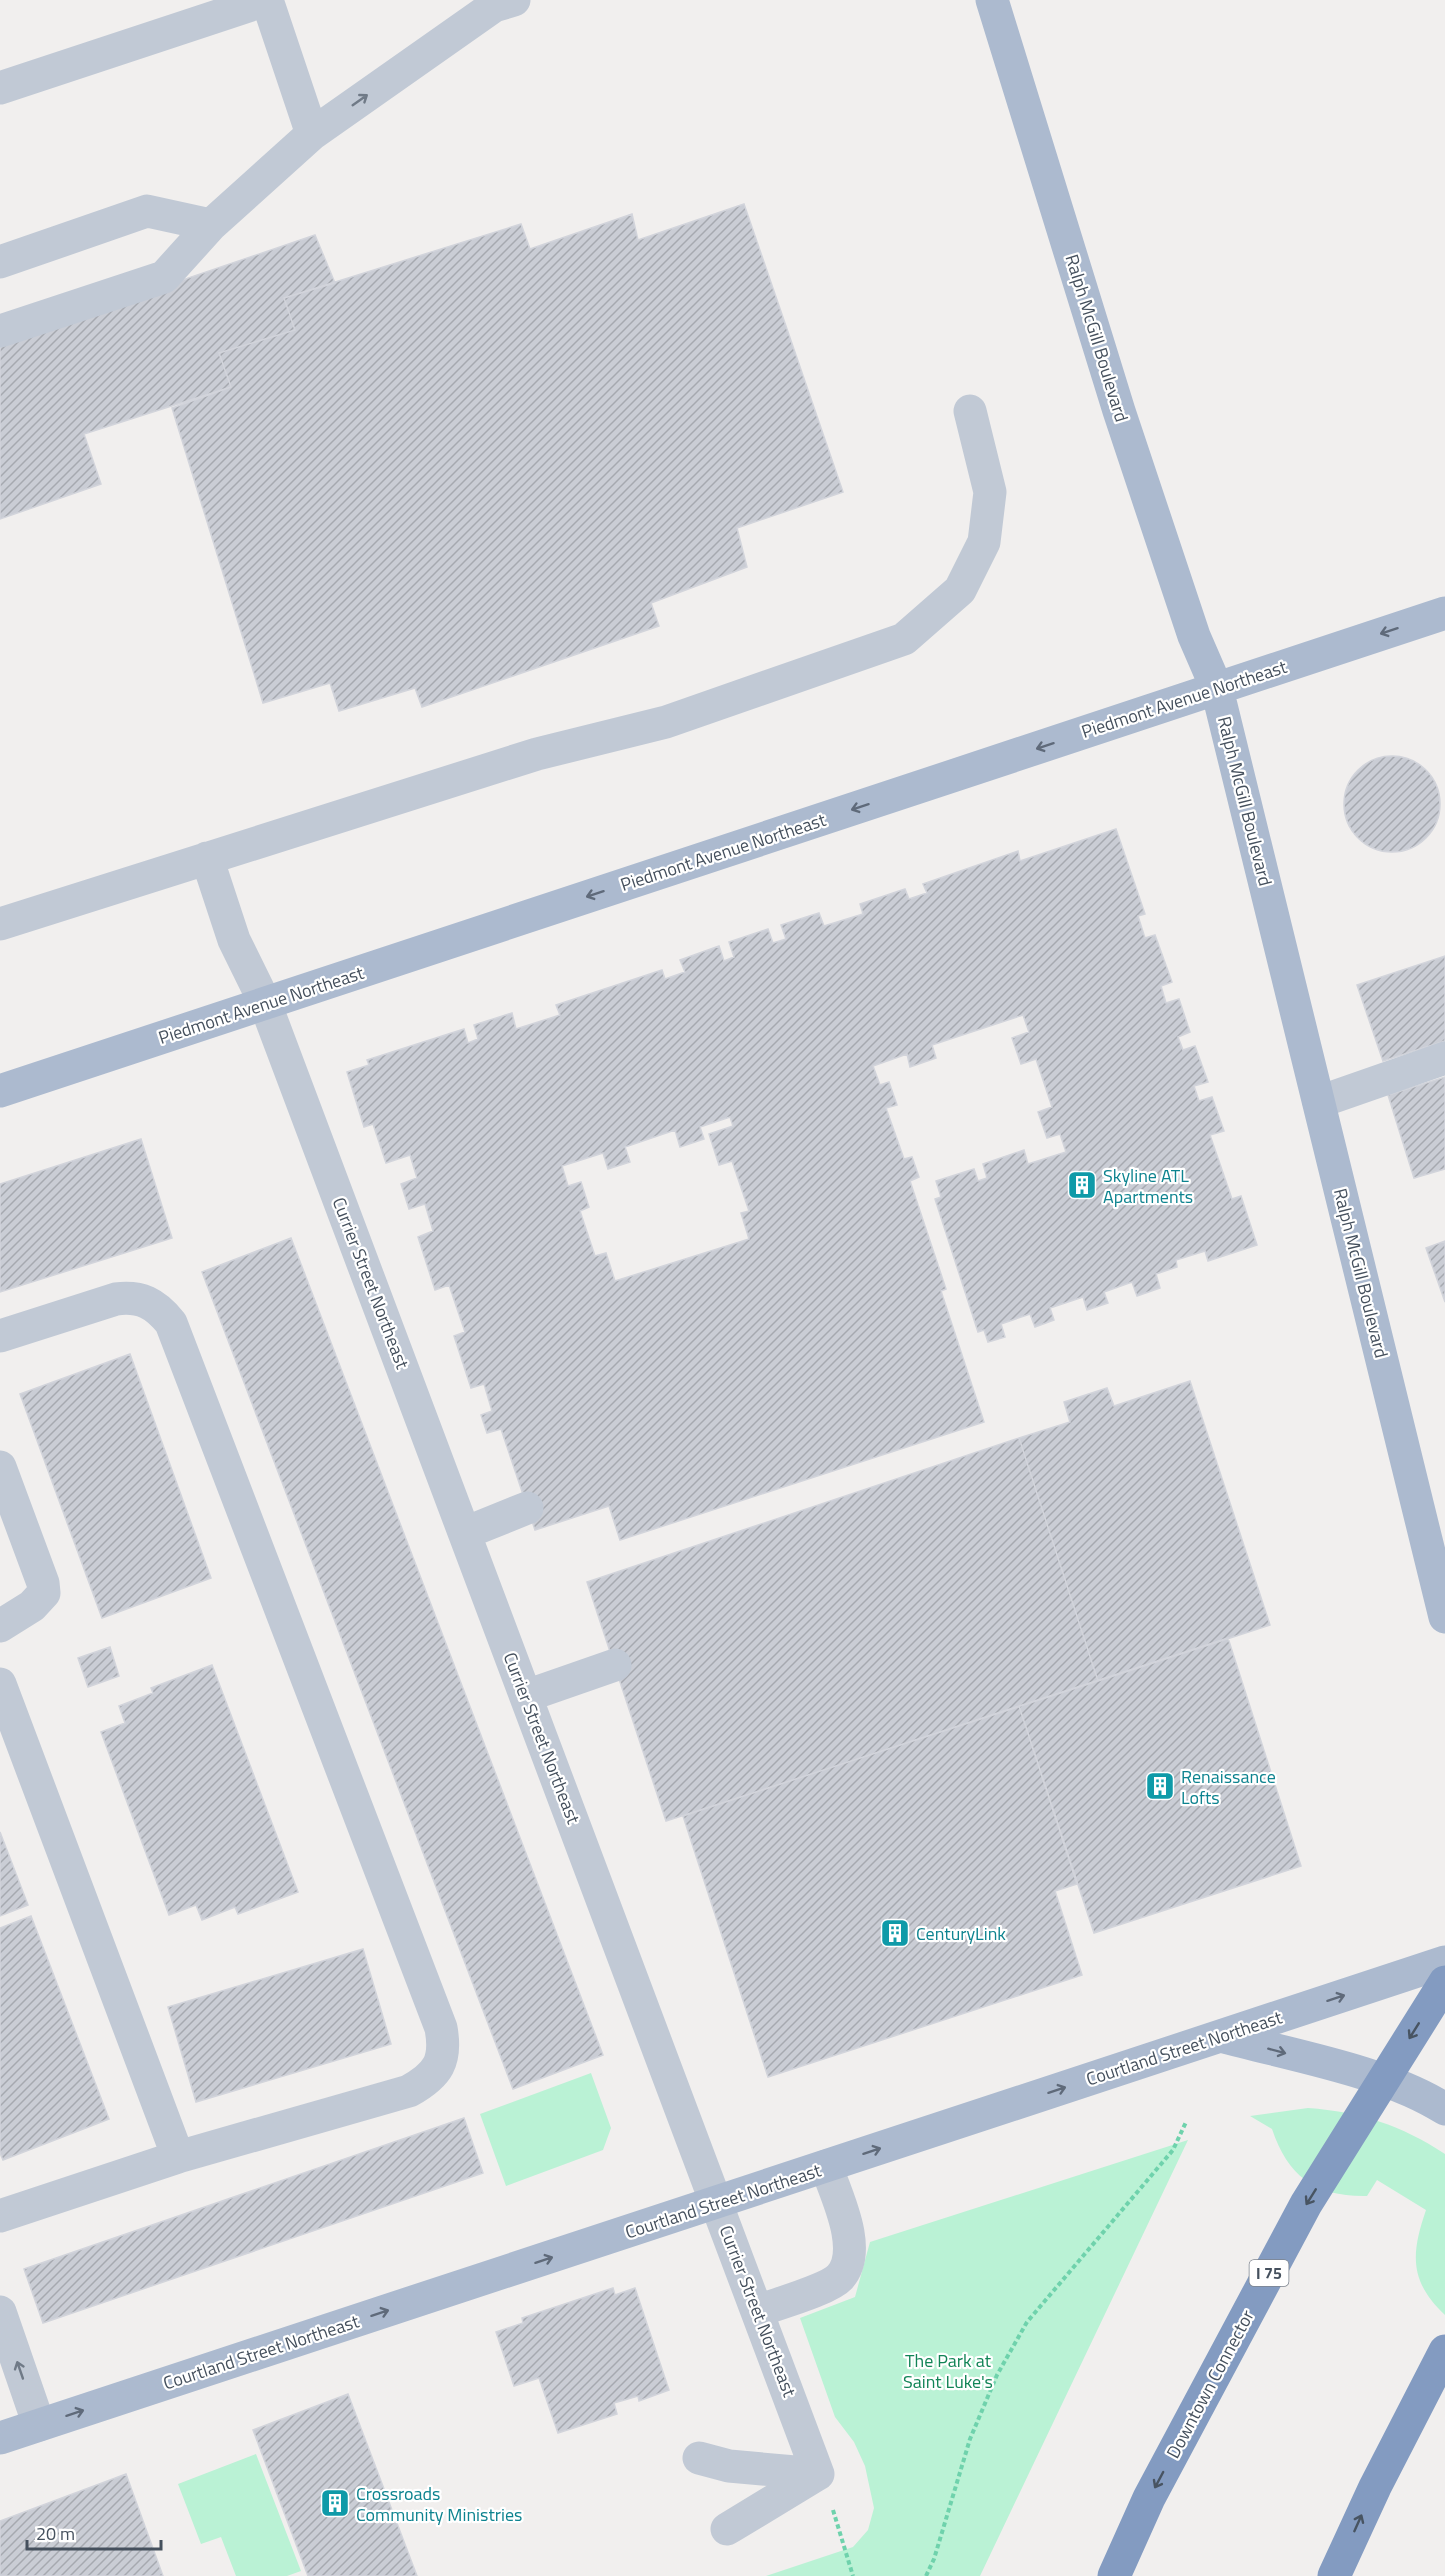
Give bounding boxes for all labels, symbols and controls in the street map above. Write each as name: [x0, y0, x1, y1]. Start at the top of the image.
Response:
one-way arrow: [352, 94, 368, 106]
street label: Ralph McGill Boulevard: [1059, 251, 1135, 425]
one-way arrow: [1380, 627, 1399, 638]
street label: Piedmont Avenue Northeast: [1078, 653, 1291, 745]
street label: Ralph McGill Boulevard: [1211, 713, 1279, 889]
one-way arrow: [1036, 741, 1055, 752]
one-way arrow: [851, 802, 870, 813]
street label: Piedmont Avenue Northeast: [617, 806, 830, 898]
one-way arrow: [586, 890, 605, 901]
street label: Piedmont Avenue Northeast: [155, 959, 368, 1051]
place label: Skyline ATL Apartments: [1103, 1162, 1193, 1210]
building icon: Skyline ATL Apartments: [1066, 1169, 1098, 1201]
street label: Ralph McGill Boulevard: [1327, 1185, 1395, 1361]
street label: Currier Street Northeast: [326, 1193, 416, 1373]
street label: Currier Street Northeast: [497, 1648, 587, 1828]
place label: Renaissance Lofts: [1181, 1763, 1276, 1811]
building icon: Renaissance Lofts: [1144, 1770, 1176, 1802]
building icon: CenturyLink: [879, 1917, 911, 1949]
place label: CenturyLink: [916, 1920, 1006, 1947]
one-way arrow: [1326, 1992, 1345, 2003]
street label: Courtland Street Northeast: [1083, 2003, 1286, 2092]
one-way arrow: [1408, 2022, 1420, 2039]
one-way arrow: [1268, 2046, 1287, 2058]
one-way arrow: [1047, 2084, 1066, 2095]
one-way arrow: [862, 2145, 881, 2156]
street label: Courtland Street Northeast: [622, 2156, 825, 2245]
one-way arrow: [1304, 2188, 1316, 2205]
street label: Currier Street Northeast: [713, 2221, 803, 2401]
one-way arrow: [534, 2253, 553, 2264]
road number: I 75: [1250, 2260, 1288, 2286]
street label: Downtown Connector: [1159, 2305, 1261, 2463]
street label: Courtland Street Northeast: [160, 2307, 363, 2396]
one-way arrow: [370, 2307, 389, 2318]
park label: The Park at Saint Luke's: [903, 2347, 993, 2395]
one-way arrow: [14, 2361, 25, 2380]
one-way arrow: [65, 2407, 84, 2418]
one-way arrow: [1153, 2470, 1164, 2488]
place label: Crossroads Community Ministries: [356, 2480, 522, 2528]
building icon: Crossroads Community Ministries: [319, 2487, 351, 2519]
scale bar: [27, 2513, 160, 2551]
one-way arrow: [1353, 2514, 1365, 2532]
text: 20 m: [36, 2520, 75, 2547]

